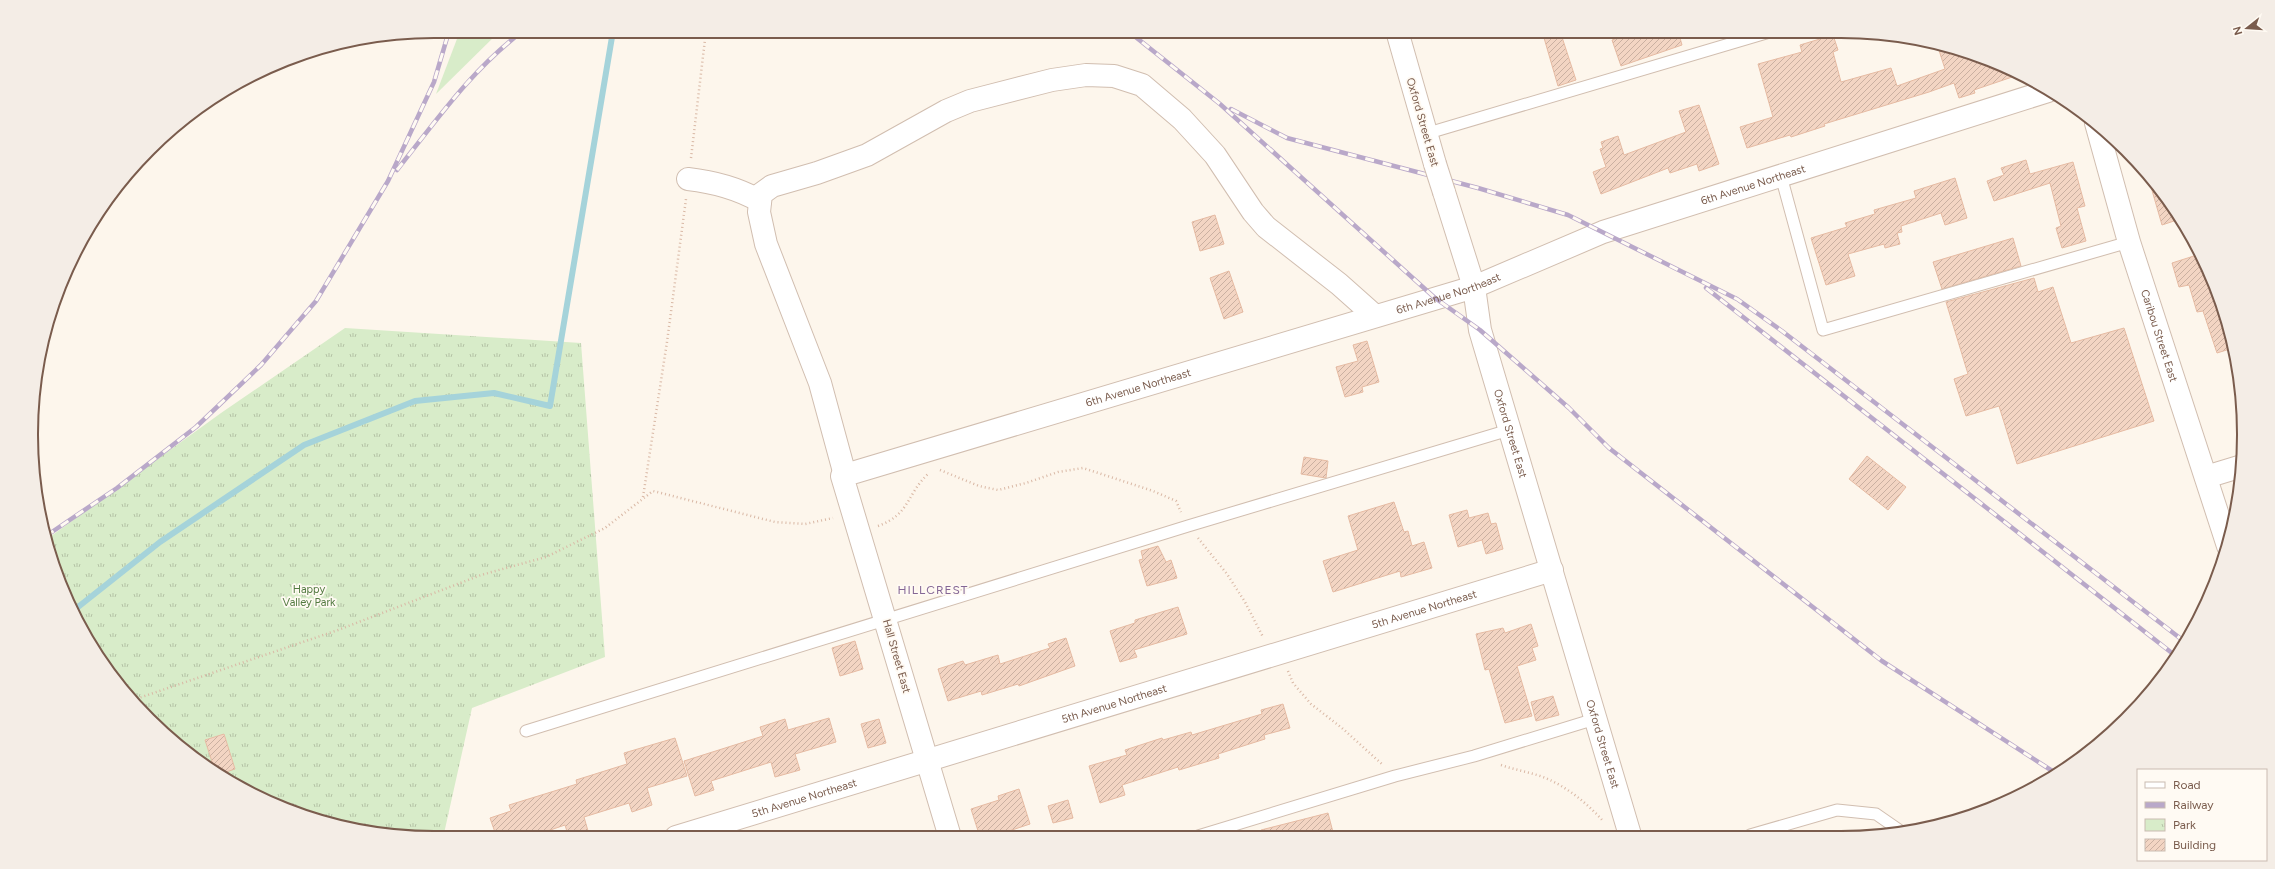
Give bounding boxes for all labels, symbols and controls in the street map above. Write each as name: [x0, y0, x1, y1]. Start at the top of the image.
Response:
north arrow: [2227, 8, 2267, 48]
text: N: [2230, 25, 2245, 37]
street label: Oxford Street East: [1404, 76, 1441, 168]
street label: 6th Avenue Northeast: [1699, 162, 1807, 208]
street label: 6th Avenue Northeast: [1395, 270, 1503, 317]
street label: Caribou Street East: [2138, 288, 2180, 384]
street label: 6th Avenue Northeast: [1084, 366, 1193, 410]
street label: Oxford Street East: [1491, 388, 1530, 480]
park label: Happy Valley Park: [283, 583, 336, 609]
district label: HILLCREST: [897, 583, 969, 597]
street label: 5th Avenue Northeast: [1370, 587, 1478, 632]
street label: Hall Street East: [880, 618, 913, 695]
street label: 5th Avenue Northeast: [1060, 682, 1168, 726]
street label: Oxford Street East: [1583, 698, 1622, 790]
legend: [2137, 769, 2267, 861]
street label: 5th Avenue Northeast: [750, 776, 858, 821]
text: Road: [2173, 778, 2201, 792]
text: Railway: [2173, 798, 2214, 812]
text: Park: [2173, 818, 2196, 832]
text: Building: [2173, 838, 2216, 852]

